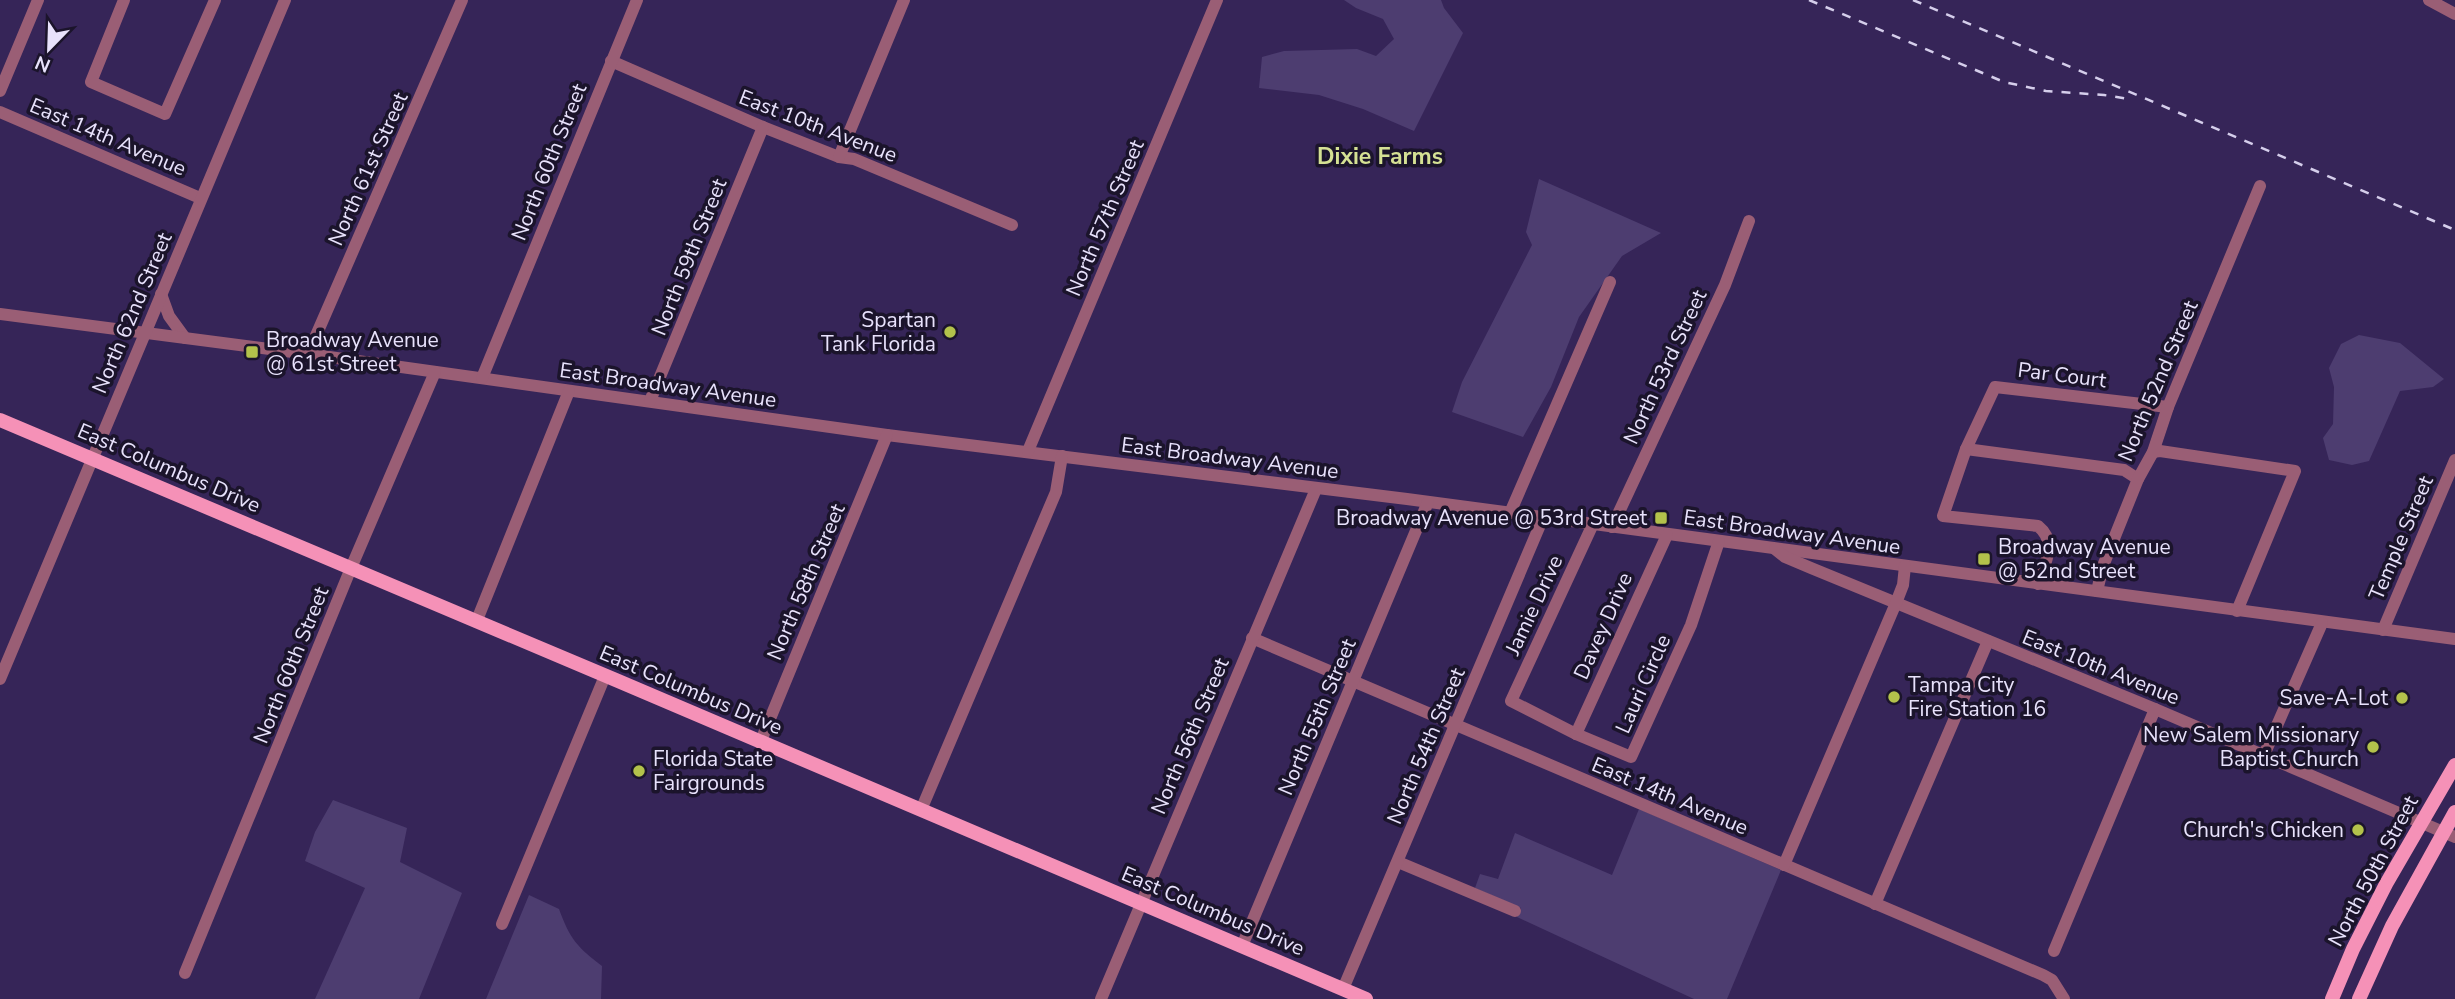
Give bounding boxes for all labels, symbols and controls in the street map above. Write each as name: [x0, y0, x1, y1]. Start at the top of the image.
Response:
north arrow: [14, 14, 84, 84]
text: N: [31, 49, 54, 78]
street label: North 60th Street: [505, 79, 594, 245]
street label: East 10th Avenue: [735, 83, 901, 169]
street label: North 61st Street: [322, 87, 415, 250]
street label: East 14th Avenue: [26, 91, 190, 183]
street label: North 57th Street: [1059, 135, 1151, 300]
district label: Dixie Farms: [1317, 141, 1443, 172]
street label: North 59th Street: [645, 174, 734, 340]
street label: North 62nd Street: [86, 228, 179, 398]
street label: North 53rd Street: [1617, 285, 1713, 449]
street label: North 52nd Street: [2112, 296, 2205, 466]
place label: Spartan Tank Florida: [821, 306, 936, 358]
marker: Spartan Tank Florida: [942, 324, 958, 340]
place label: Broadway Avenue @ 61st Street: [266, 326, 439, 378]
marker: Broadway Avenue @ 61st Street: [244, 344, 260, 360]
street label: East Broadway Avenue: [558, 356, 778, 414]
street label: Par Court: [2016, 356, 2109, 394]
street label: East Columbus Drive: [73, 417, 265, 519]
street label: East Broadway Avenue: [1120, 431, 1340, 485]
street label: Temple Street: [2362, 471, 2440, 604]
street label: North 58th Street: [760, 499, 852, 664]
street label: East Broadway Avenue: [1682, 503, 1902, 561]
place label: Broadway Avenue @ 53rd Street: [1336, 504, 1648, 532]
marker: Broadway Avenue @ 53rd Street: [1653, 510, 1669, 526]
place label: Broadway Avenue @ 52nd Street: [1998, 533, 2171, 585]
street label: Jamie Drive: [1498, 551, 1569, 660]
marker: Broadway Avenue @ 52nd Street: [1976, 551, 1992, 567]
street label: Davey Drive: [1567, 568, 1639, 684]
street label: North 60th Street: [247, 582, 336, 748]
street label: East 10th Avenue: [2018, 623, 2184, 711]
street label: Lauri Circle: [1609, 630, 1677, 738]
street label: North 55th Street: [1271, 634, 1363, 799]
street label: East Columbus Drive: [595, 639, 787, 741]
street label: North 56th Street: [1144, 653, 1236, 818]
street label: North 54th Street: [1380, 663, 1472, 828]
place label: Tampa City Fire Station 16: [1908, 671, 2046, 723]
place label: Save-A-Lot: [2279, 684, 2389, 712]
marker: Tampa City Fire Station 16: [1886, 689, 1902, 705]
marker: Save-A-Lot: [2394, 690, 2410, 706]
place label: New Salem Missionary Baptist Church: [2143, 721, 2359, 773]
marker: New Salem Missionary Baptist Church: [2365, 739, 2381, 755]
place label: Florida State Fairgrounds: [653, 745, 773, 797]
street label: East 14th Avenue: [1588, 750, 1752, 842]
marker: Florida State Fairgrounds: [631, 763, 647, 779]
street label: North 50th Street: [2321, 790, 2425, 951]
place label: Church's Chicken: [2183, 816, 2344, 844]
marker: Church's Chicken: [2350, 822, 2366, 838]
street label: East Columbus Drive: [1117, 860, 1309, 962]

